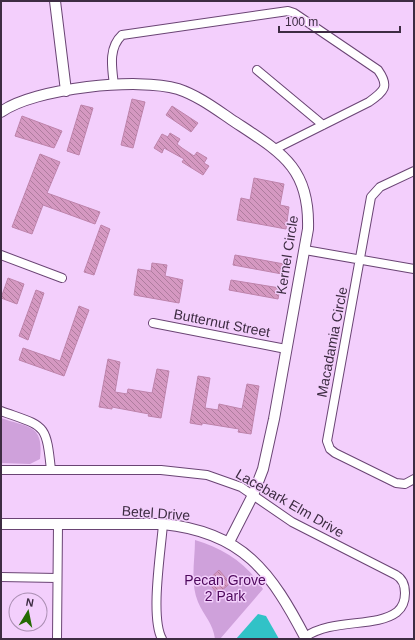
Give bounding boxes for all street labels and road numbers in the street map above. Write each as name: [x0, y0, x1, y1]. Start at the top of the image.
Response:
street label: Kernel Circle: [273, 214, 301, 296]
street label: Macadamia Circle: [313, 285, 351, 399]
street label: Butternut Street: [172, 306, 272, 340]
street label: Lacebark Elm Drive: [233, 466, 347, 541]
street label: Betel Drive: [121, 503, 191, 523]

